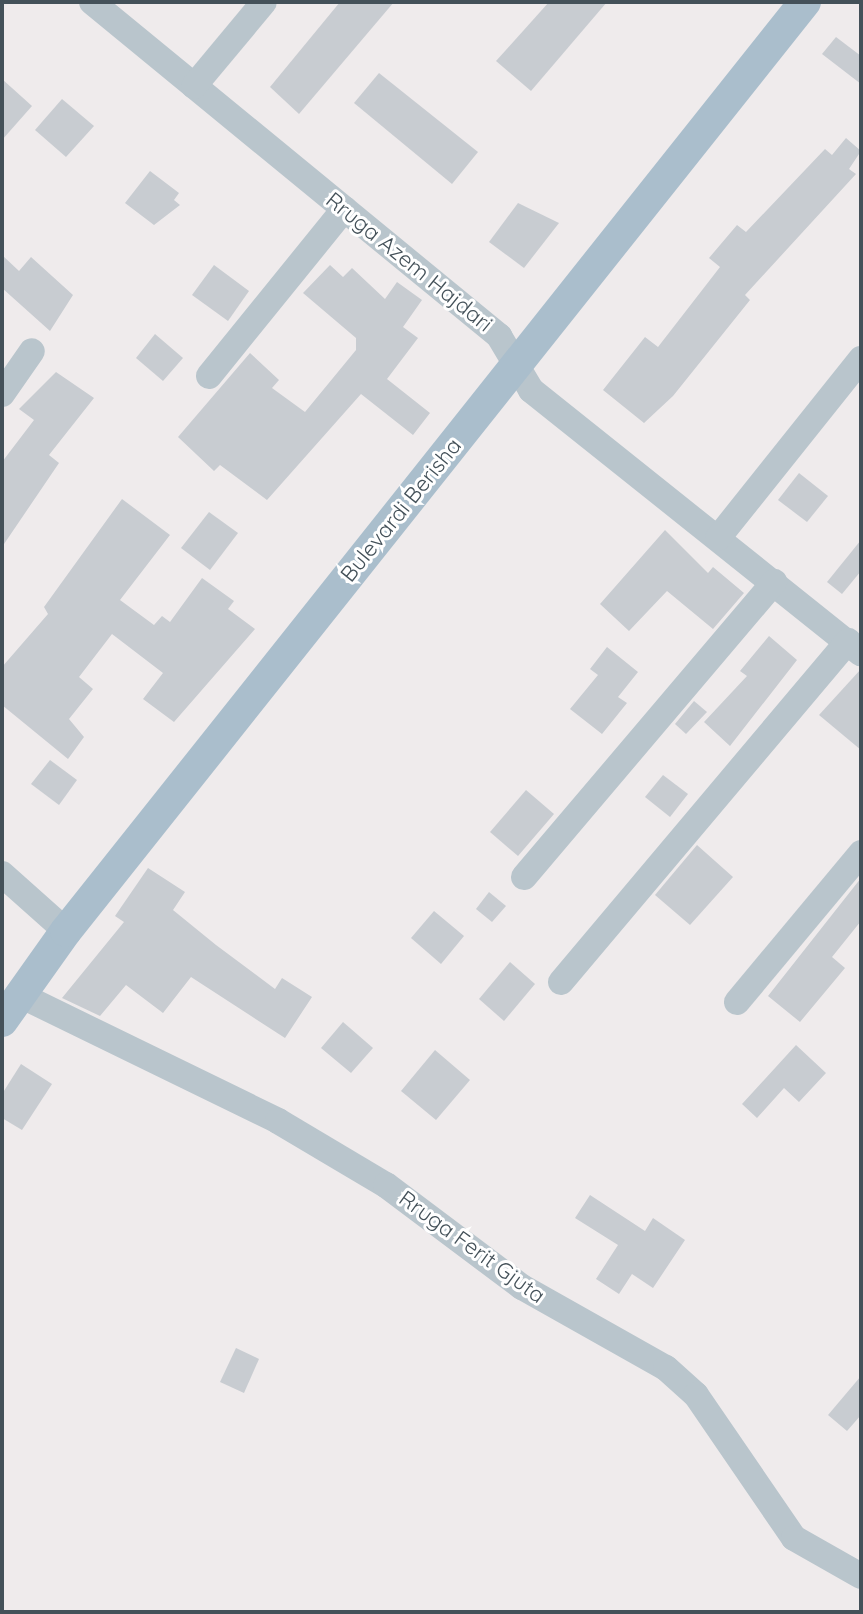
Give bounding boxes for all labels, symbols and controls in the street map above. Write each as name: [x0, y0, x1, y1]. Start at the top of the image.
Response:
street label: Rruga Azem Hajdari: [320, 187, 498, 337]
street label: Bulevardi Berisha: [335, 433, 467, 587]
street label: Rruga Ferit Gjuta: [394, 1185, 550, 1309]

